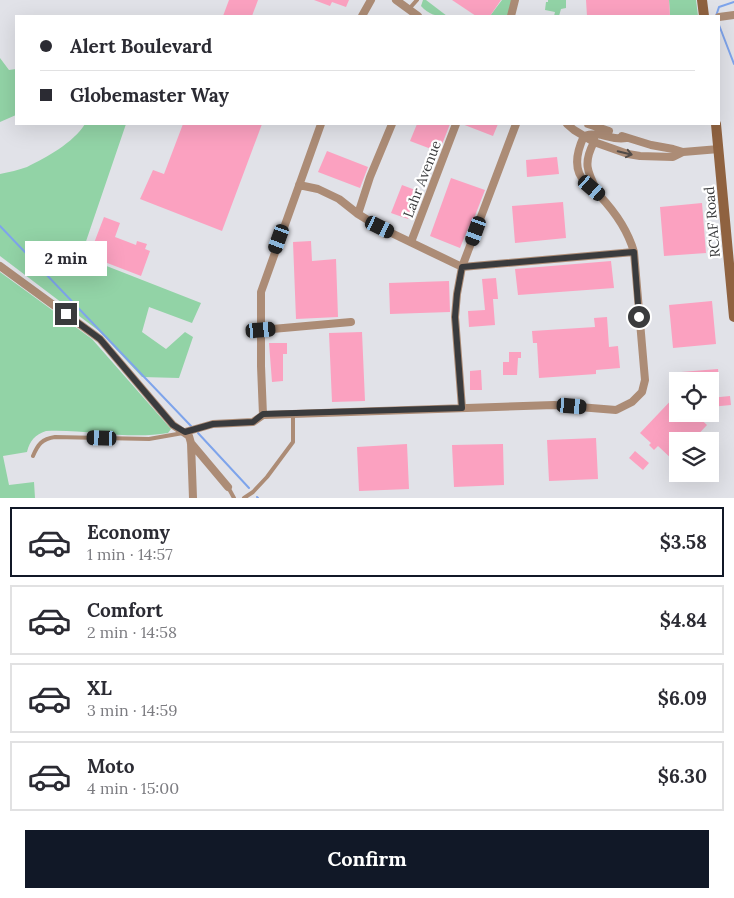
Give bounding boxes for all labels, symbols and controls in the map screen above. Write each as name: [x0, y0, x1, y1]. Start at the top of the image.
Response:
text: Alert Boulevard: [70, 34, 212, 58]
text: Globemaster Way: [70, 83, 229, 107]
street label: Lahr Avenue: [399, 137, 445, 220]
one-way arrow: [617, 149, 633, 158]
car: [575, 172, 608, 204]
street label: RCAF Road: [700, 186, 724, 258]
car: [363, 214, 396, 240]
car: [463, 214, 488, 248]
car: [266, 222, 291, 256]
callout: 2 min: [25, 242, 107, 276]
text: 2 min: [45, 248, 87, 268]
route end: [55, 303, 77, 325]
route start: [628, 306, 650, 328]
car: [245, 321, 276, 339]
map controls: [669, 372, 719, 482]
button: locate: [669, 372, 719, 422]
car: [556, 397, 587, 415]
car: [86, 430, 117, 446]
button: layers: [669, 432, 719, 482]
icon: car: [27, 520, 72, 565]
text: Economy: [87, 520, 170, 544]
text: $3.58: [660, 530, 707, 554]
text: 1 min · 14:57: [87, 544, 173, 564]
icon: car: [27, 598, 72, 643]
text: Comfort: [87, 598, 163, 622]
text: $4.84: [660, 608, 707, 632]
text: 2 min · 14:58: [87, 622, 177, 642]
icon: car: [27, 676, 72, 721]
text: XL: [87, 676, 112, 700]
text: $6.09: [658, 686, 707, 710]
text: 3 min · 14:59: [87, 700, 178, 720]
icon: car: [27, 754, 72, 799]
text: Moto: [87, 754, 134, 778]
text: $6.30: [658, 764, 707, 788]
text: 4 min · 15:00: [87, 778, 179, 798]
button: Confirm: [25, 830, 709, 888]

